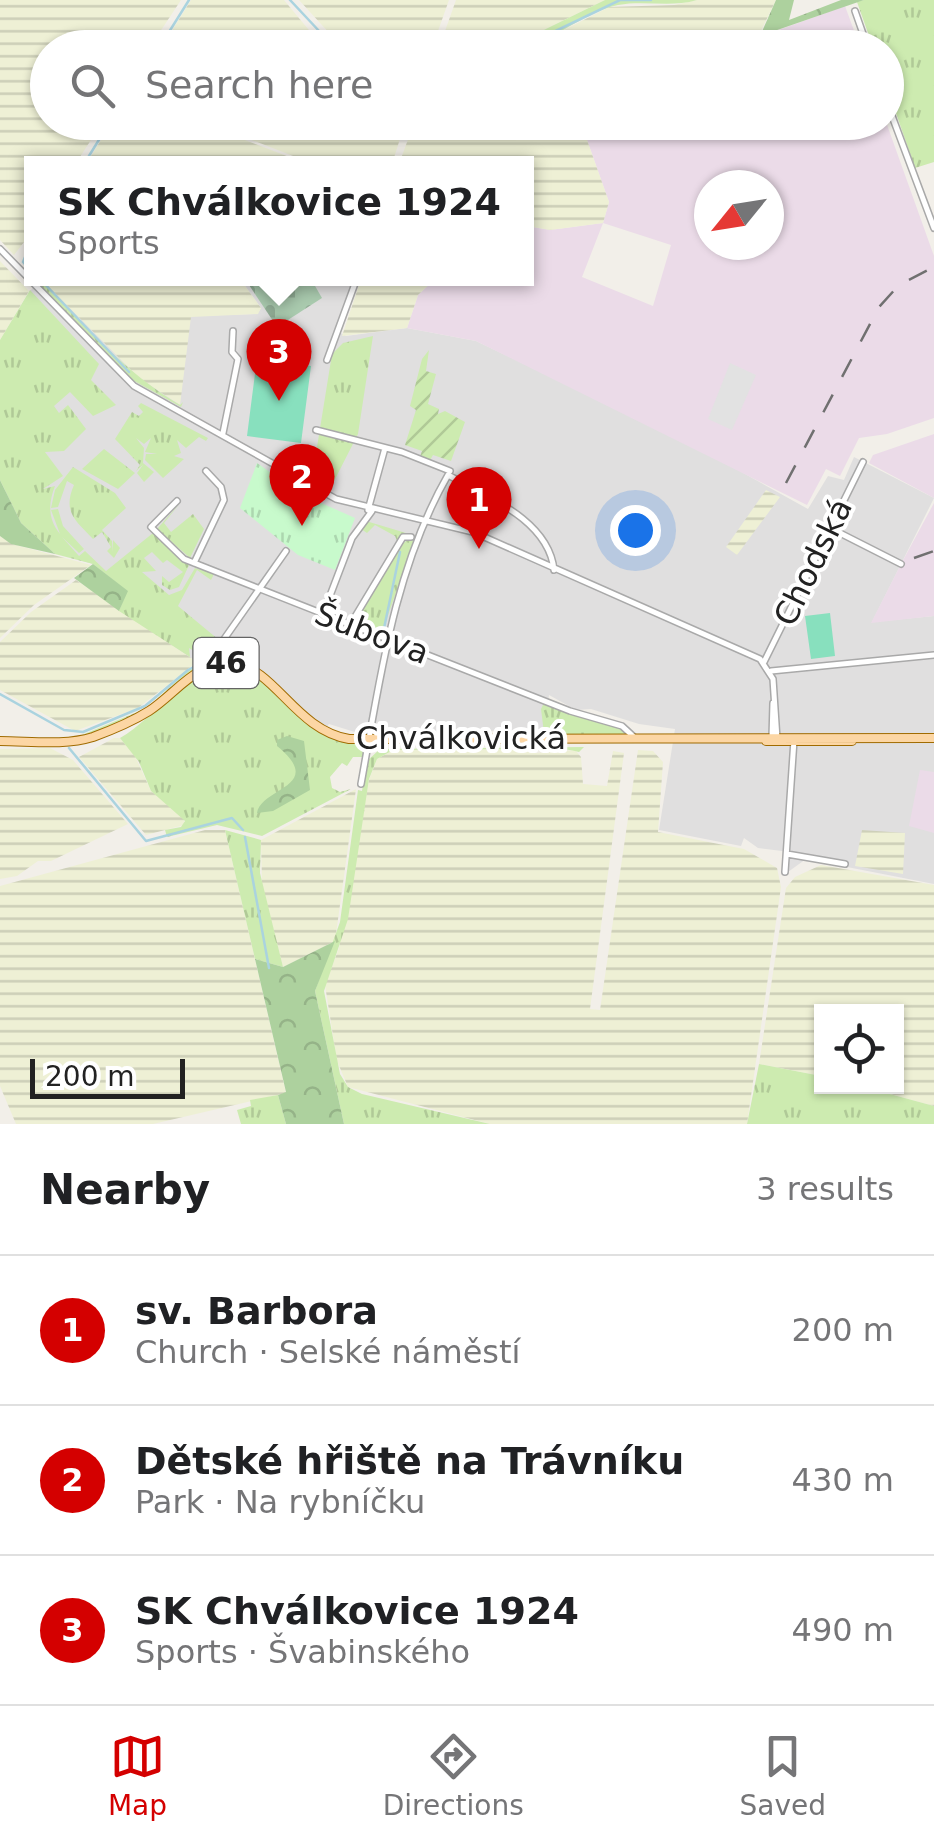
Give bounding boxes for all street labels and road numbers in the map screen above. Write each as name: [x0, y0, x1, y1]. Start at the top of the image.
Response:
street label: Chodská: [766, 492, 860, 632]
street label: Šubova: [310, 593, 435, 672]
road number: 46: [194, 638, 258, 688]
street label: Chválkovická: [356, 719, 566, 757]

